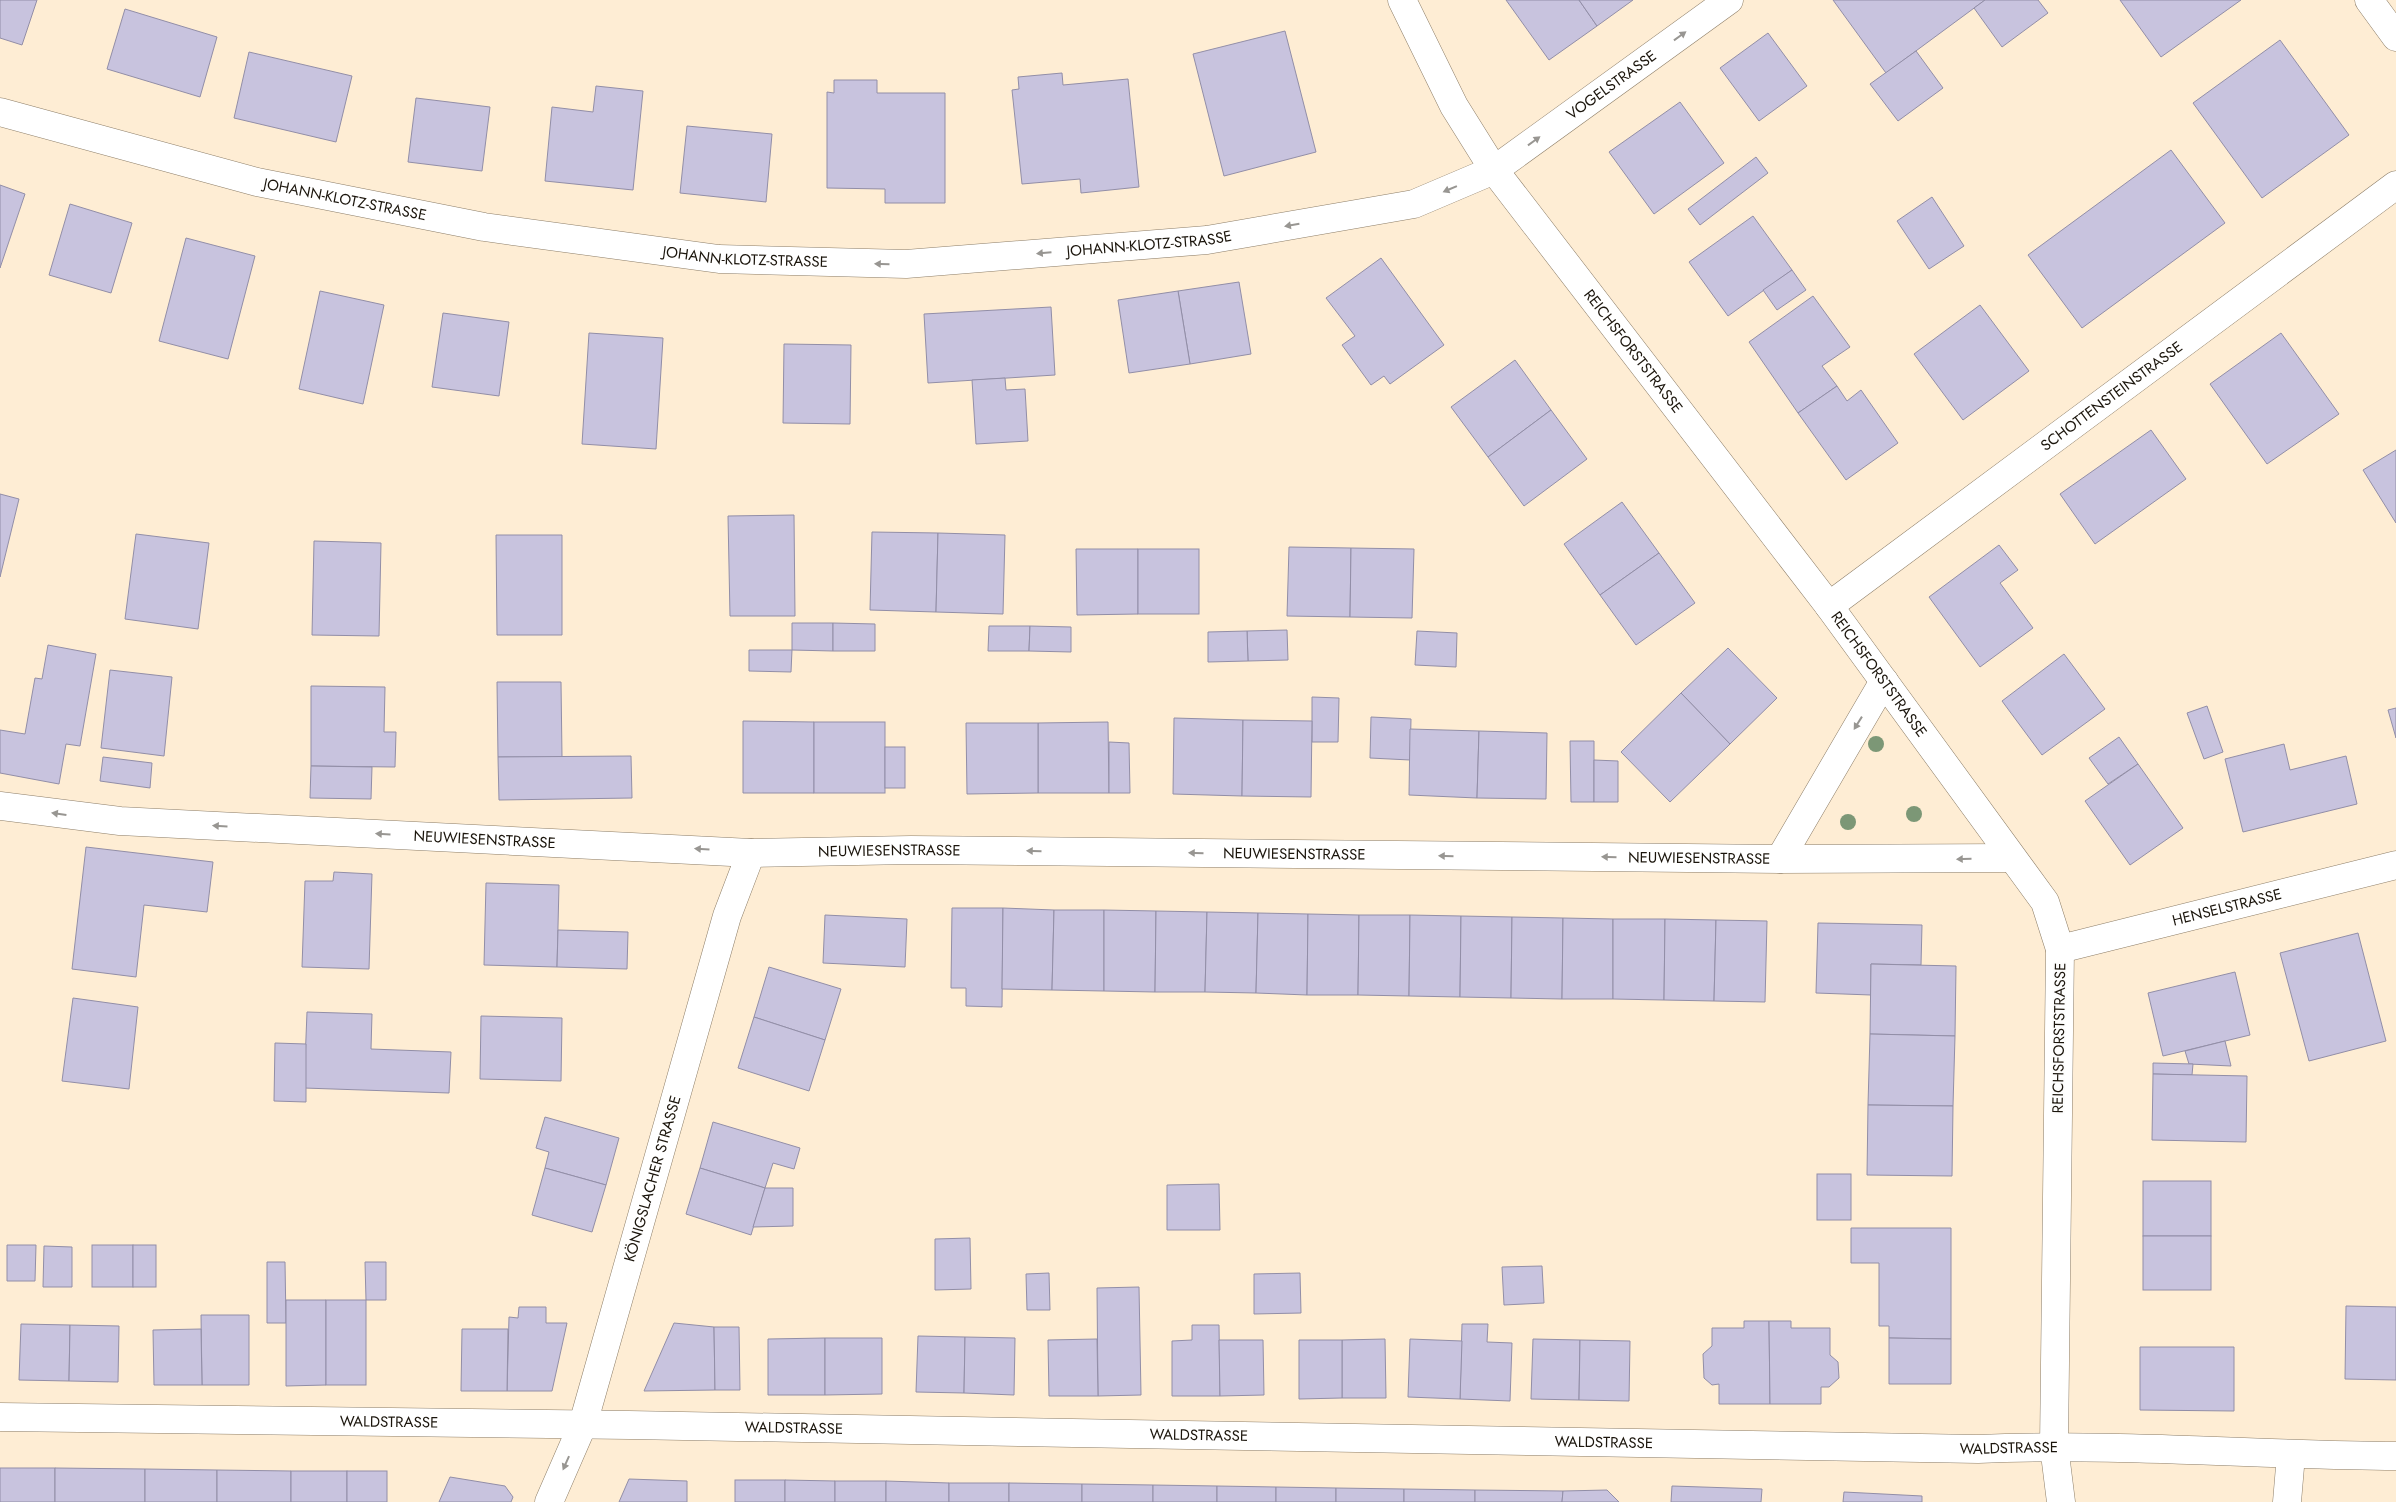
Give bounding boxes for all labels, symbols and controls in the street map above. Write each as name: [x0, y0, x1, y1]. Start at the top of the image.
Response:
one-way arrow: [1673, 31, 1687, 41]
street label: VOGELSTRASSE: [1562, 45, 1661, 125]
one-way arrow: [1527, 136, 1541, 146]
street label: JOHANN-KLOTZ-STRASSE: [260, 172, 428, 226]
one-way arrow: [1443, 185, 1457, 193]
one-way arrow: [1284, 222, 1300, 230]
street label: JOHANN-KLOTZ-STRASSE: [1064, 225, 1233, 262]
street label: JOHANN-KLOTZ-STRASSE: [659, 240, 828, 273]
one-way arrow: [1035, 249, 1051, 257]
one-way arrow: [873, 259, 889, 267]
street label: REICHSFORSTSTRASSE: [1579, 285, 1688, 418]
street label: SCHOTTENSTEINSTRASSE: [2036, 336, 2187, 456]
street label: REICHSFORSTSTRASSE: [1826, 607, 1932, 742]
one-way arrow: [1854, 716, 1863, 730]
one-way arrow: [50, 810, 66, 818]
one-way arrow: [212, 822, 228, 830]
street label: NEUWIESENSTRASSE: [413, 825, 556, 854]
one-way arrow: [375, 829, 391, 837]
street label: NEUWIESENSTRASSE: [818, 839, 961, 863]
street label: NEUWIESENSTRASSE: [1223, 842, 1366, 866]
one-way arrow: [694, 845, 710, 853]
street label: NEUWIESENSTRASSE: [1628, 846, 1771, 870]
one-way arrow: [1026, 847, 1042, 855]
one-way arrow: [1188, 849, 1204, 857]
one-way arrow: [1438, 852, 1454, 860]
one-way arrow: [1601, 853, 1617, 861]
one-way arrow: [1955, 855, 1971, 863]
street label: HENSELSTRASSE: [2170, 883, 2284, 932]
street label: REICHSFORSTSTRASSE: [2047, 962, 2071, 1114]
street label: KÖNIGSLACHER STRASSE: [618, 1093, 687, 1264]
street label: WALDSTRASSE: [340, 1410, 438, 1434]
street label: WALDSTRASSE: [744, 1416, 843, 1440]
street label: WALDSTRASSE: [1149, 1423, 1248, 1447]
street label: WALDSTRASSE: [1554, 1430, 1653, 1454]
street label: WALDSTRASSE: [1959, 1436, 2058, 1460]
one-way arrow: [562, 1456, 570, 1470]

